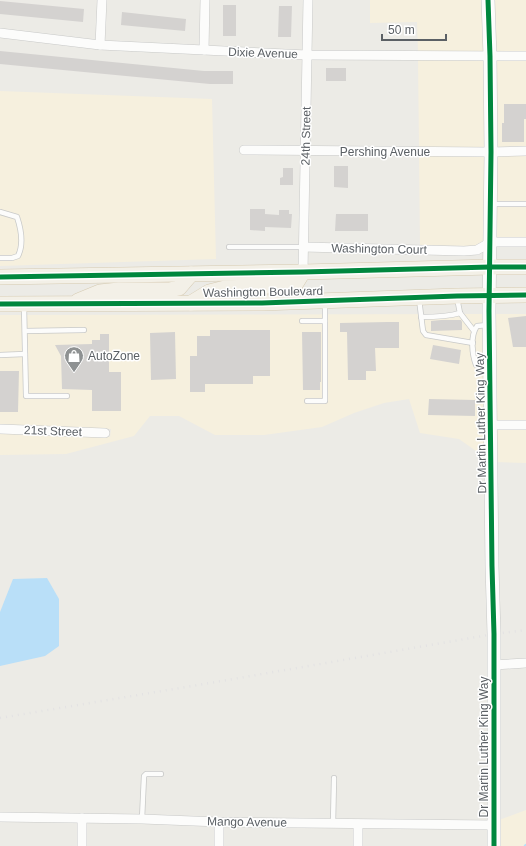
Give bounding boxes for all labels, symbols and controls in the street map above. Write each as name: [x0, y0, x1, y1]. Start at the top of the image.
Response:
scale bar: [382, 16, 446, 42]
text: 50 m: [388, 23, 415, 37]
street label: Dixie Avenue: [228, 45, 298, 61]
street label: 24th Street: [298, 106, 314, 165]
street label: Pershing Avenue: [340, 145, 431, 159]
street label: Washington Court: [331, 241, 428, 257]
street label: Washington Boulevard: [203, 284, 323, 300]
shop icon: AutoZone: [63, 345, 85, 373]
place label: AutoZone: [88, 349, 140, 363]
street label: Dr Martin Luther King Way: [473, 352, 489, 494]
street label: 21st Street: [24, 423, 83, 439]
street label: Dr Martin Luther King Way: [477, 677, 491, 817]
street label: Mango Avenue: [207, 814, 287, 830]

